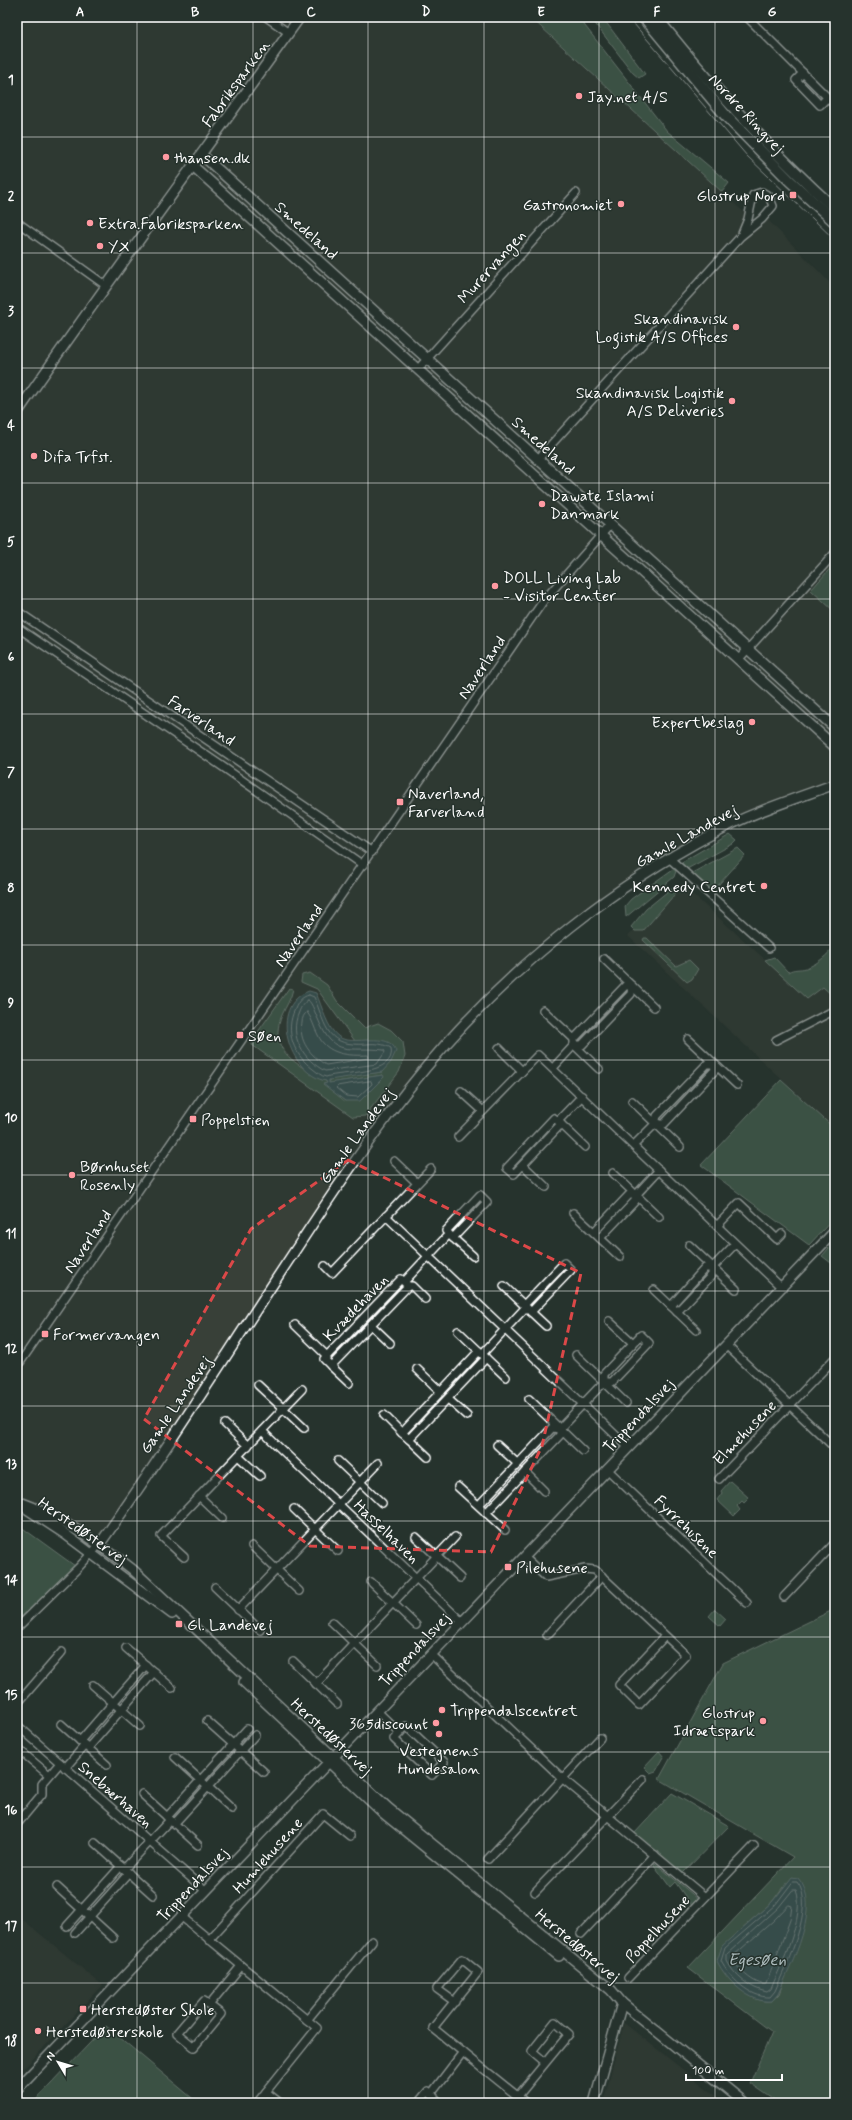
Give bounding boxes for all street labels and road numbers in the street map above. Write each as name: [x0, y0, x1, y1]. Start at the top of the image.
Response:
street label: Fabriksparken: [197, 36, 275, 132]
street label: Nordre Ringvej: [703, 69, 788, 159]
street label: Smedeland: [270, 197, 342, 265]
street label: Murervangen: [453, 226, 532, 309]
street label: Smedeland: [507, 412, 579, 480]
street label: Naverland: [453, 632, 511, 704]
street label: Farverland: [164, 691, 239, 751]
street label: Gamle Landevej: [632, 799, 742, 873]
street label: Naverland: [270, 900, 329, 971]
street label: Gamle Landevej: [315, 1084, 399, 1188]
street label: Naverland: [59, 1206, 117, 1278]
street label: Kvædehaven: [319, 1270, 393, 1346]
street label: Gamle Landevej: [136, 1352, 217, 1458]
street label: Trippendalsvej: [599, 1374, 679, 1458]
street label: Elmehusene: [709, 1396, 782, 1470]
street label: Fyrrehusene: [649, 1491, 723, 1563]
street label: Herstedøstervej: [33, 1493, 131, 1570]
street label: Hasselhaven: [348, 1495, 423, 1569]
street label: Trippendalsvej: [375, 1608, 455, 1692]
street label: Herstedøstervej: [286, 1694, 376, 1780]
street label: Snebærhaven: [73, 1757, 157, 1833]
street label: Humlehusene: [228, 1813, 308, 1899]
street label: Trippendalsvej: [153, 1843, 233, 1927]
street label: Poppelhusene: [621, 1890, 695, 1968]
street label: Herstedøstervej: [530, 1905, 624, 1988]

